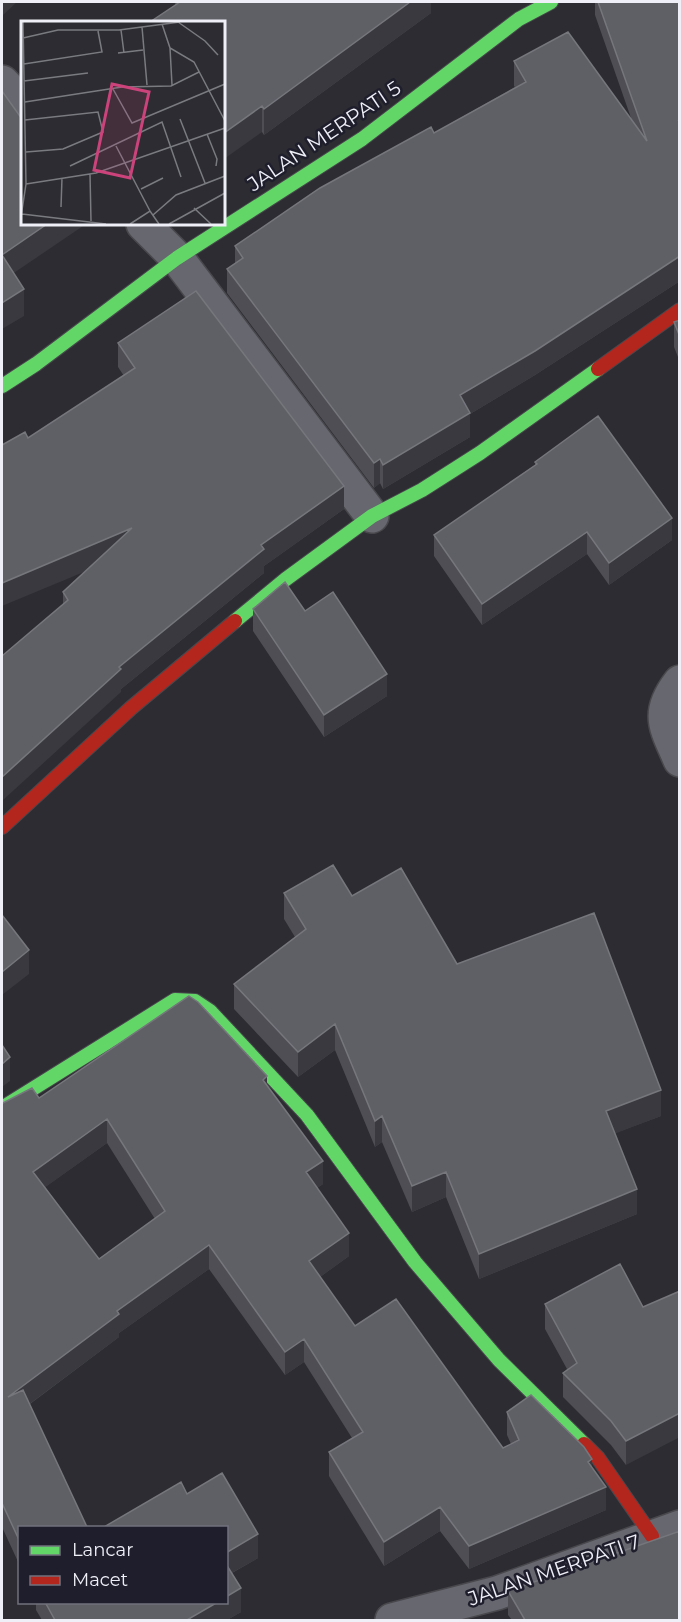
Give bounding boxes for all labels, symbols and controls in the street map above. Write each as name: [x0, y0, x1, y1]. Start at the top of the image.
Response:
inset map: [21, 21, 225, 225]
street label: JALAN MERPATI 5: [242, 76, 405, 197]
legend: [18, 1526, 228, 1604]
street label: JALAN MERPATI 7: [464, 1529, 643, 1611]
text: Lancar: [72, 1539, 133, 1561]
text: Macet: [72, 1569, 128, 1591]

